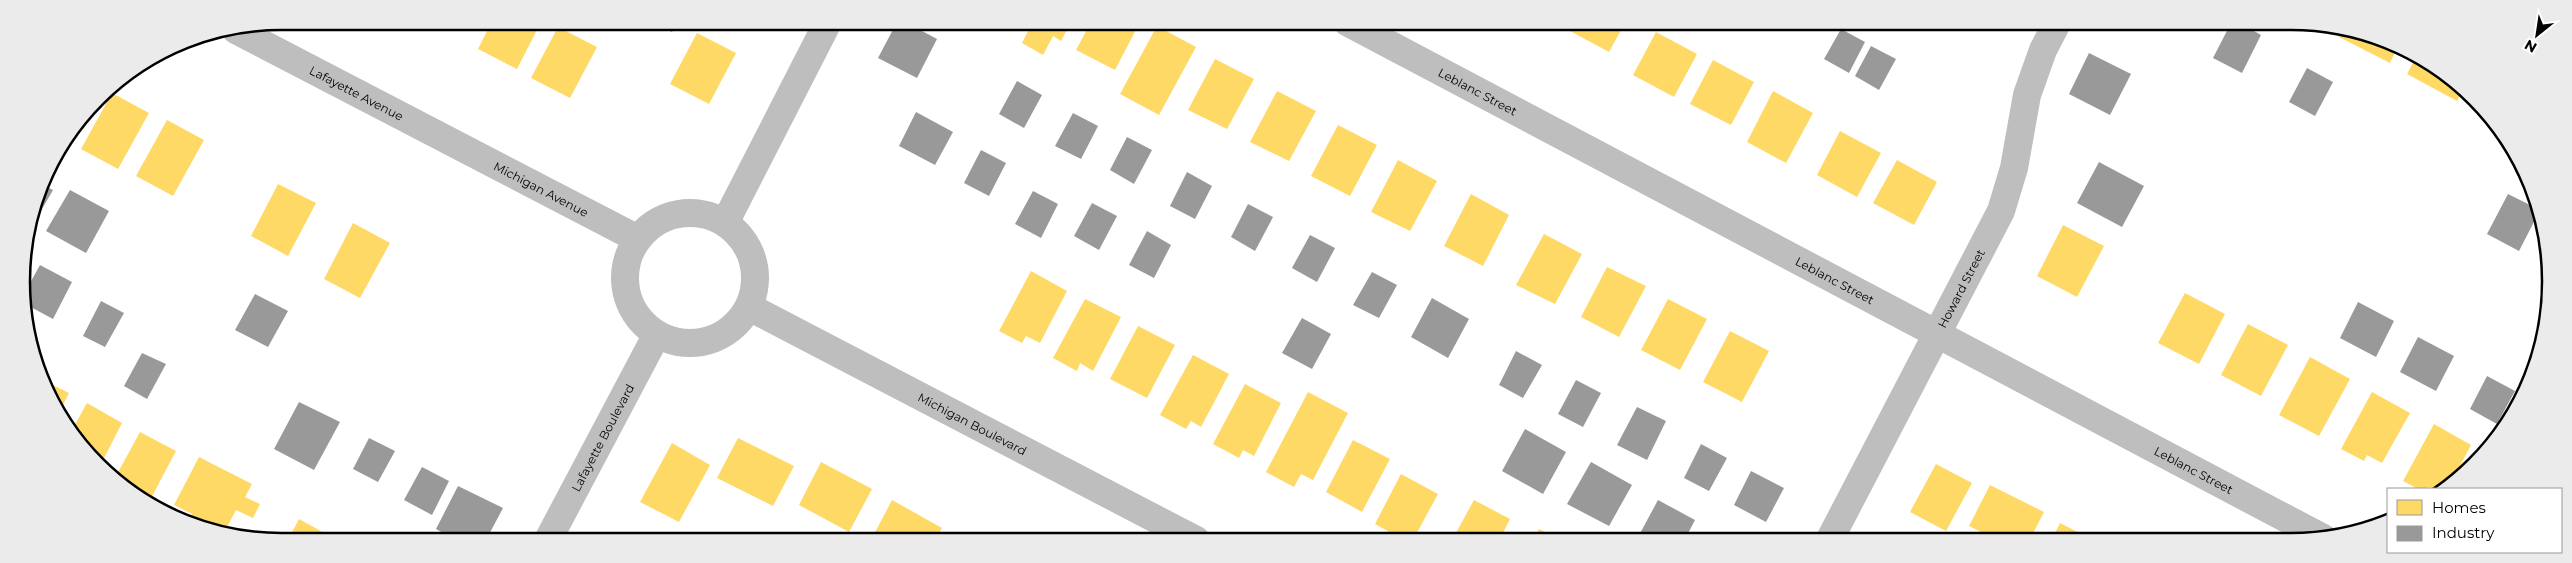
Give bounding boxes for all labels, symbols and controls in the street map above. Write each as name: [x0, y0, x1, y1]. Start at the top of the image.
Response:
north arrow: [2512, 10, 2562, 60]
text: N: [2521, 36, 2540, 57]
street label: Lafayette Avenue: [307, 62, 406, 123]
street label: Leblanc Street: [1436, 64, 1520, 118]
street label: Michigan Avenue: [491, 158, 591, 219]
street label: Howard Street: [1934, 246, 1988, 330]
street label: Leblanc Street: [1793, 253, 1877, 307]
street label: Lafayette Boulevard: [568, 381, 637, 494]
street label: Michigan Boulevard: [916, 389, 1029, 458]
street label: Leblanc Street: [2152, 443, 2236, 497]
legend: [2387, 488, 2562, 553]
text: Homes: [2432, 498, 2486, 517]
text: Industry: [2432, 523, 2495, 542]

